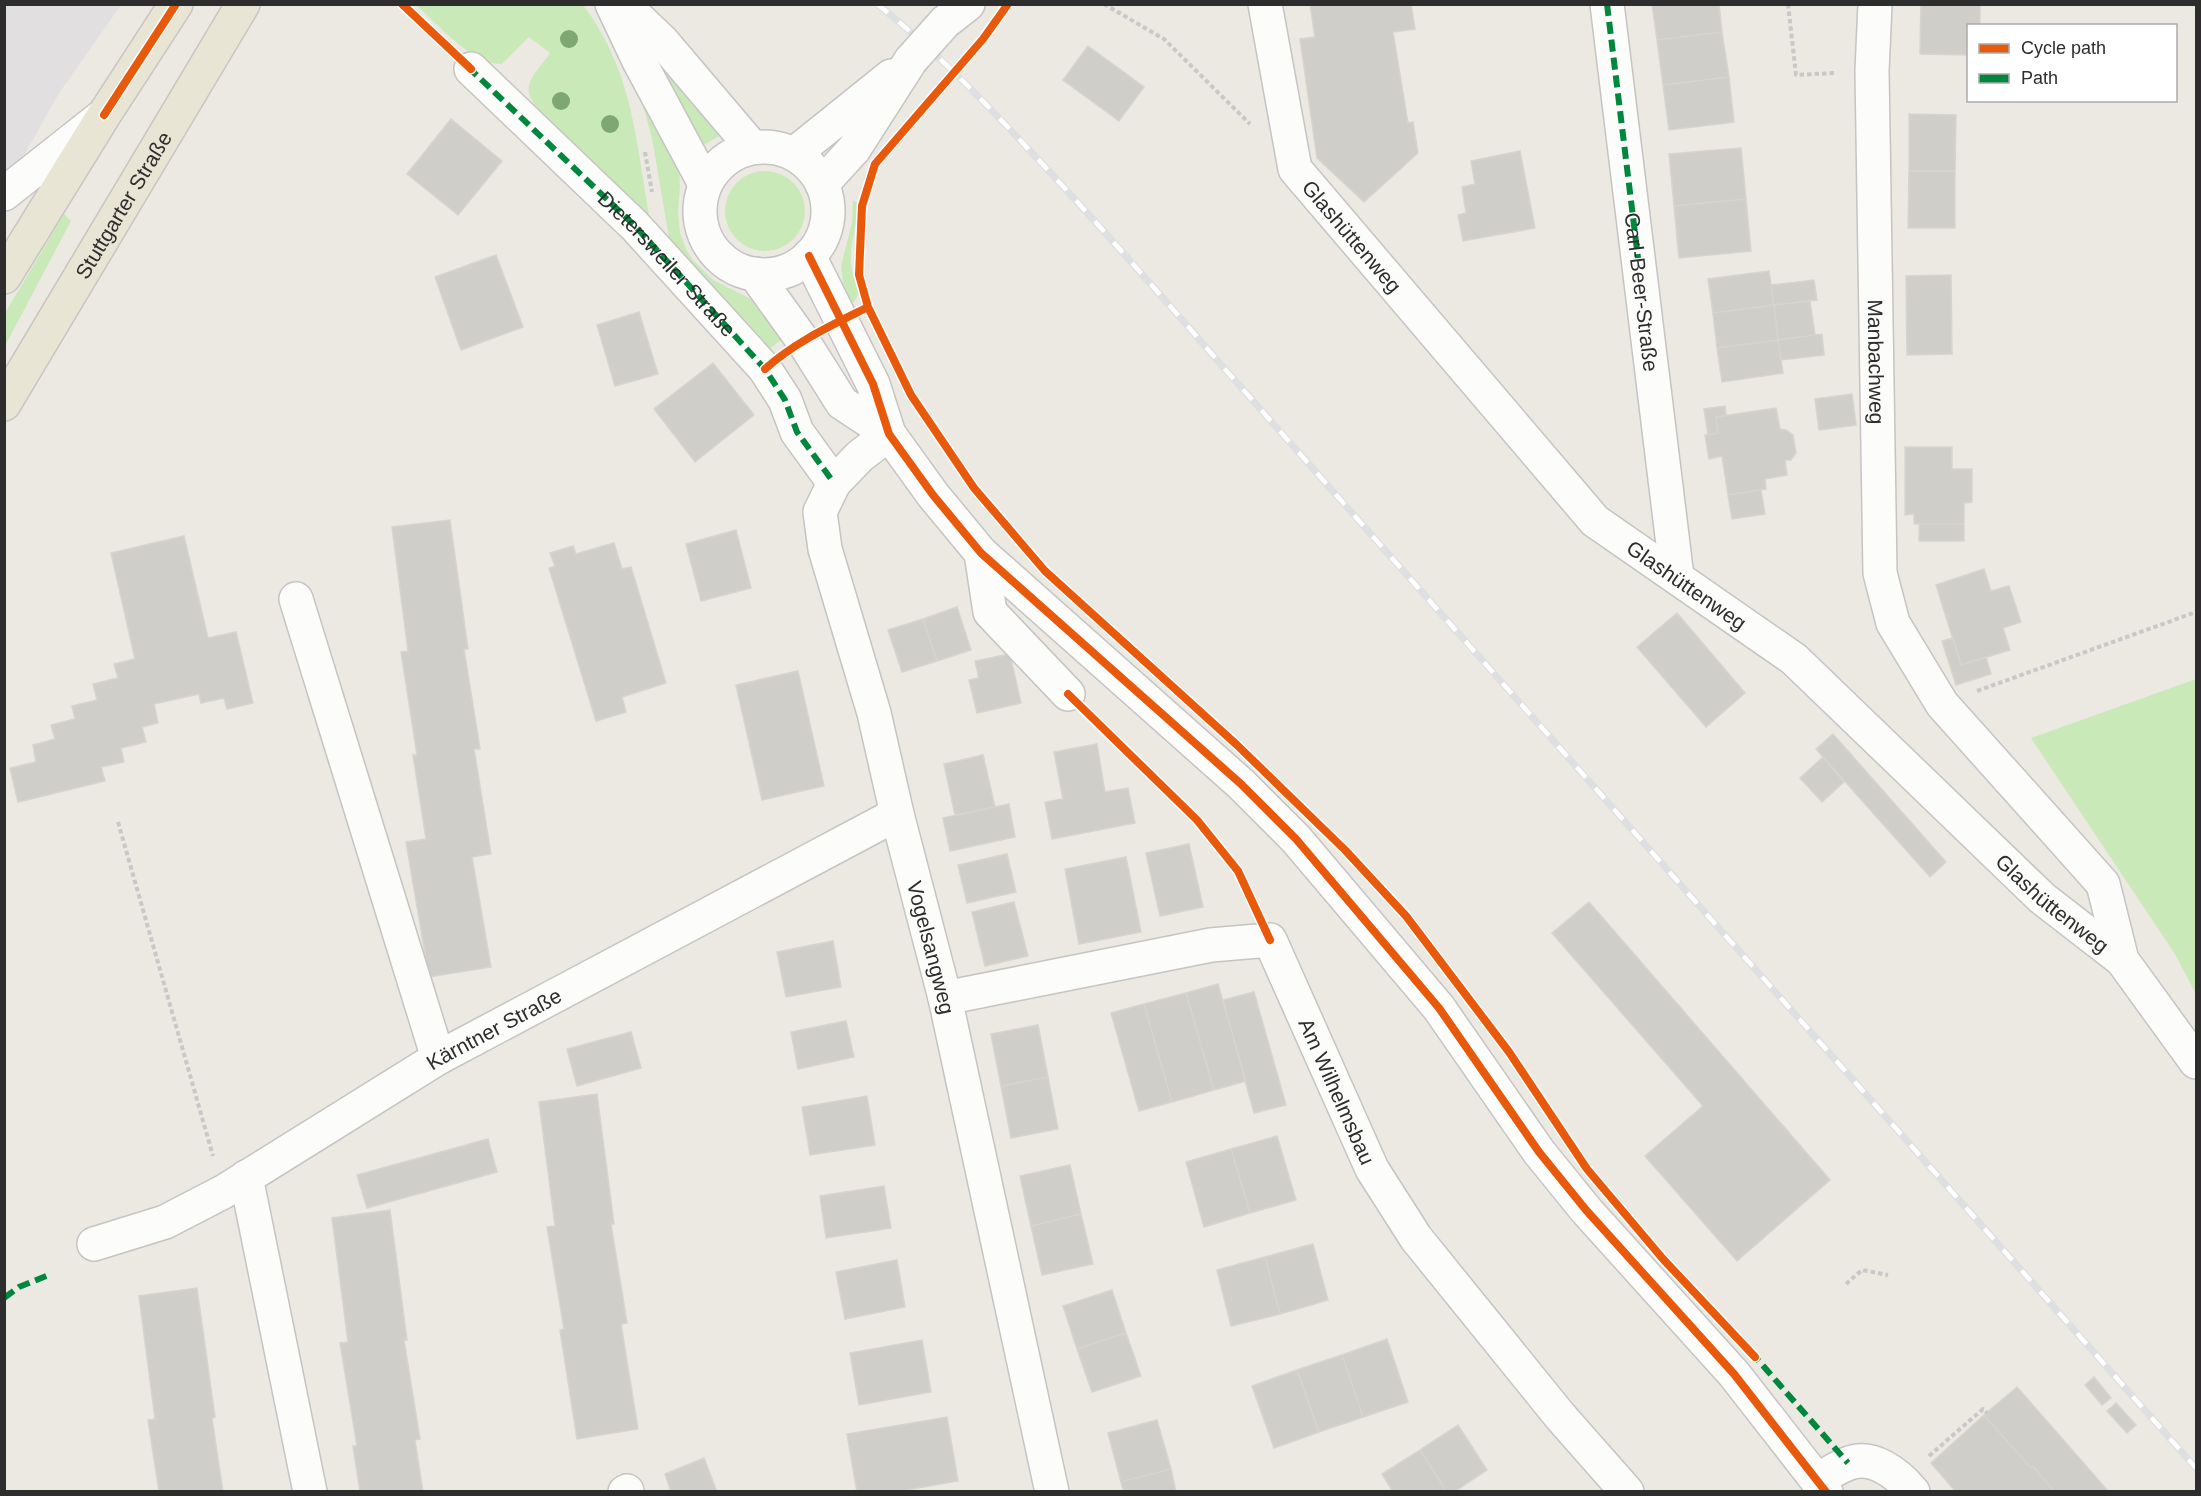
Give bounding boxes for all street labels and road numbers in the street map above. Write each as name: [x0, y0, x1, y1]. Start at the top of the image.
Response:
street label: Stuttgarter Straße: [70, 127, 176, 282]
street label: Glashüttenweg: [1298, 175, 1406, 297]
street label: Dietersweiler Straße: [594, 186, 741, 341]
street label: Carl-Beer-Straße: [1621, 211, 1663, 373]
street label: Manbachweg: [1864, 299, 1889, 425]
street label: Glashüttenweg: [1623, 535, 1751, 634]
street label: Glashüttenweg: [1992, 849, 2113, 957]
street label: Vogelsangweg: [903, 878, 960, 1016]
street label: Kärntner Straße: [422, 983, 565, 1074]
street label: Am Wilhelmsbau: [1295, 1015, 1380, 1168]

